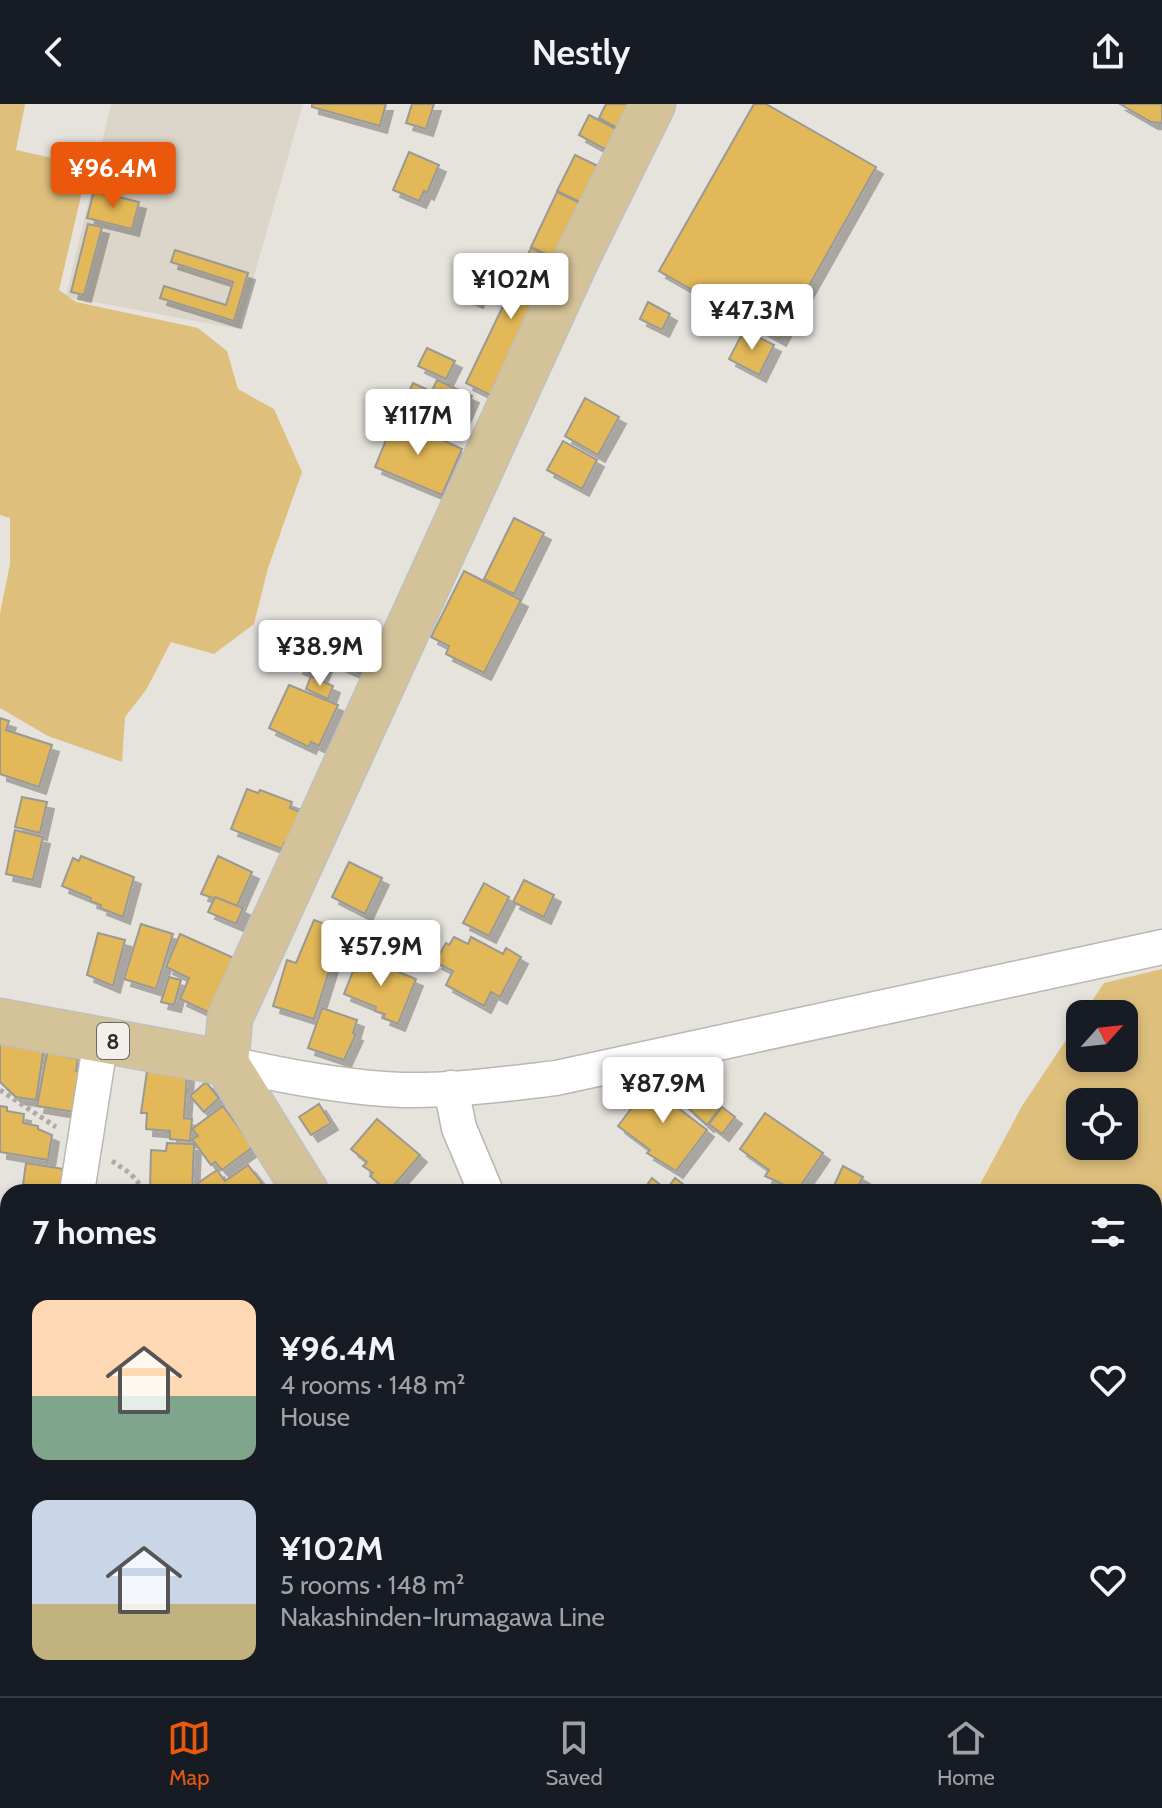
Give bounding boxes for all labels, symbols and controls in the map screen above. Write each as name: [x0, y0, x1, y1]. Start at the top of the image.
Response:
icon: back: [32, 30, 76, 74]
text: Nestly: [532, 30, 630, 74]
icon: share: [1086, 30, 1130, 74]
pin: ¥96.4M: [48, 142, 178, 210]
text: ¥96.4M: [69, 152, 157, 184]
pin: ¥102M: [455, 253, 567, 321]
text: ¥102M: [471, 263, 551, 295]
pin: ¥47.3M: [687, 284, 817, 352]
text: ¥47.3M: [709, 294, 795, 326]
pin: ¥117M: [362, 389, 474, 457]
text: ¥117M: [383, 399, 453, 431]
pin: ¥38.9M: [255, 620, 385, 688]
text: ¥38.9M: [277, 630, 363, 662]
pin: ¥57.9M: [316, 920, 446, 988]
text: ¥57.9M: [339, 930, 423, 962]
north arrow: [1066, 1000, 1138, 1072]
map controls: [1066, 1000, 1138, 1160]
road number: 8: [97, 1023, 129, 1059]
pin: ¥87.9M: [598, 1057, 728, 1125]
text: ¥87.9M: [620, 1067, 706, 1099]
button: locate: [1066, 1088, 1138, 1160]
icon: filters: [1086, 1210, 1130, 1254]
text: 7 homes: [32, 1211, 157, 1253]
text: ¥96.4M: [280, 1327, 396, 1369]
icon: home: [96, 1332, 192, 1428]
icon: heart: [1086, 1358, 1130, 1402]
text: 4 rooms · 148 m²: [280, 1369, 465, 1401]
text: House: [280, 1401, 350, 1433]
text: ¥102M: [280, 1527, 383, 1569]
icon: home: [96, 1532, 192, 1628]
icon: heart: [1086, 1558, 1130, 1602]
text: 5 rooms · 148 m²: [280, 1569, 464, 1601]
text: Nakashinden-Irumagawa Line: [280, 1601, 605, 1633]
tab: Map: [167, 1716, 211, 1791]
tab: Saved: [545, 1716, 603, 1791]
tab: Home: [937, 1716, 995, 1791]

